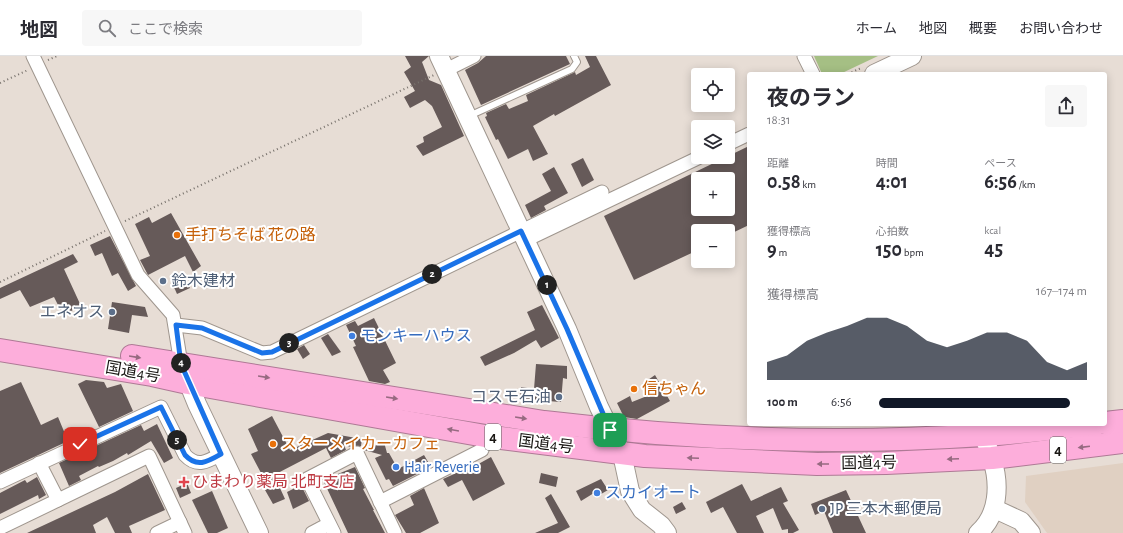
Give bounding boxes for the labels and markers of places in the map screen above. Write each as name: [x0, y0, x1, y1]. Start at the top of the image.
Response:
place label: 手打ちそば 花の路: [185, 226, 316, 243]
marker: 手打ちそば 花の路: [172, 230, 182, 240]
pin: 2: [422, 264, 442, 284]
place label: 鈴木建材: [171, 272, 235, 289]
pin: 1: [537, 275, 557, 295]
marker: 鈴木建材: [158, 276, 168, 286]
place label: エネオス: [40, 304, 104, 320]
marker: エネオス: [107, 307, 117, 317]
place label: モンキーハウス: [360, 328, 472, 344]
marker: モンキーハウス: [347, 331, 357, 341]
pin: 3: [279, 333, 299, 353]
pin: 4: [171, 353, 191, 373]
place label: 信ちゃん: [642, 380, 706, 397]
marker: 信ちゃん: [629, 384, 639, 394]
place label: コスモ石油: [471, 389, 551, 405]
marker: コスモ石油: [554, 392, 564, 402]
pin: [593, 413, 627, 447]
pin: [63, 427, 97, 461]
pin: 5: [167, 430, 187, 450]
place label: スターメイカーカフェ: [281, 435, 440, 452]
marker: スターメイカーカフェ: [268, 439, 278, 449]
place label: Hair Reverie: [404, 459, 480, 475]
marker: Hair Reverie: [391, 462, 401, 472]
place label: ひまわり薬局 北町支店: [192, 473, 355, 490]
marker: ひまわり薬局 北町支店: [179, 477, 189, 487]
place label: スカイオート: [605, 485, 701, 501]
marker: スカイオート: [592, 488, 602, 498]
place label: JP 三本木郵便局: [830, 500, 942, 517]
marker: JP 三本木郵便局: [817, 504, 827, 514]

